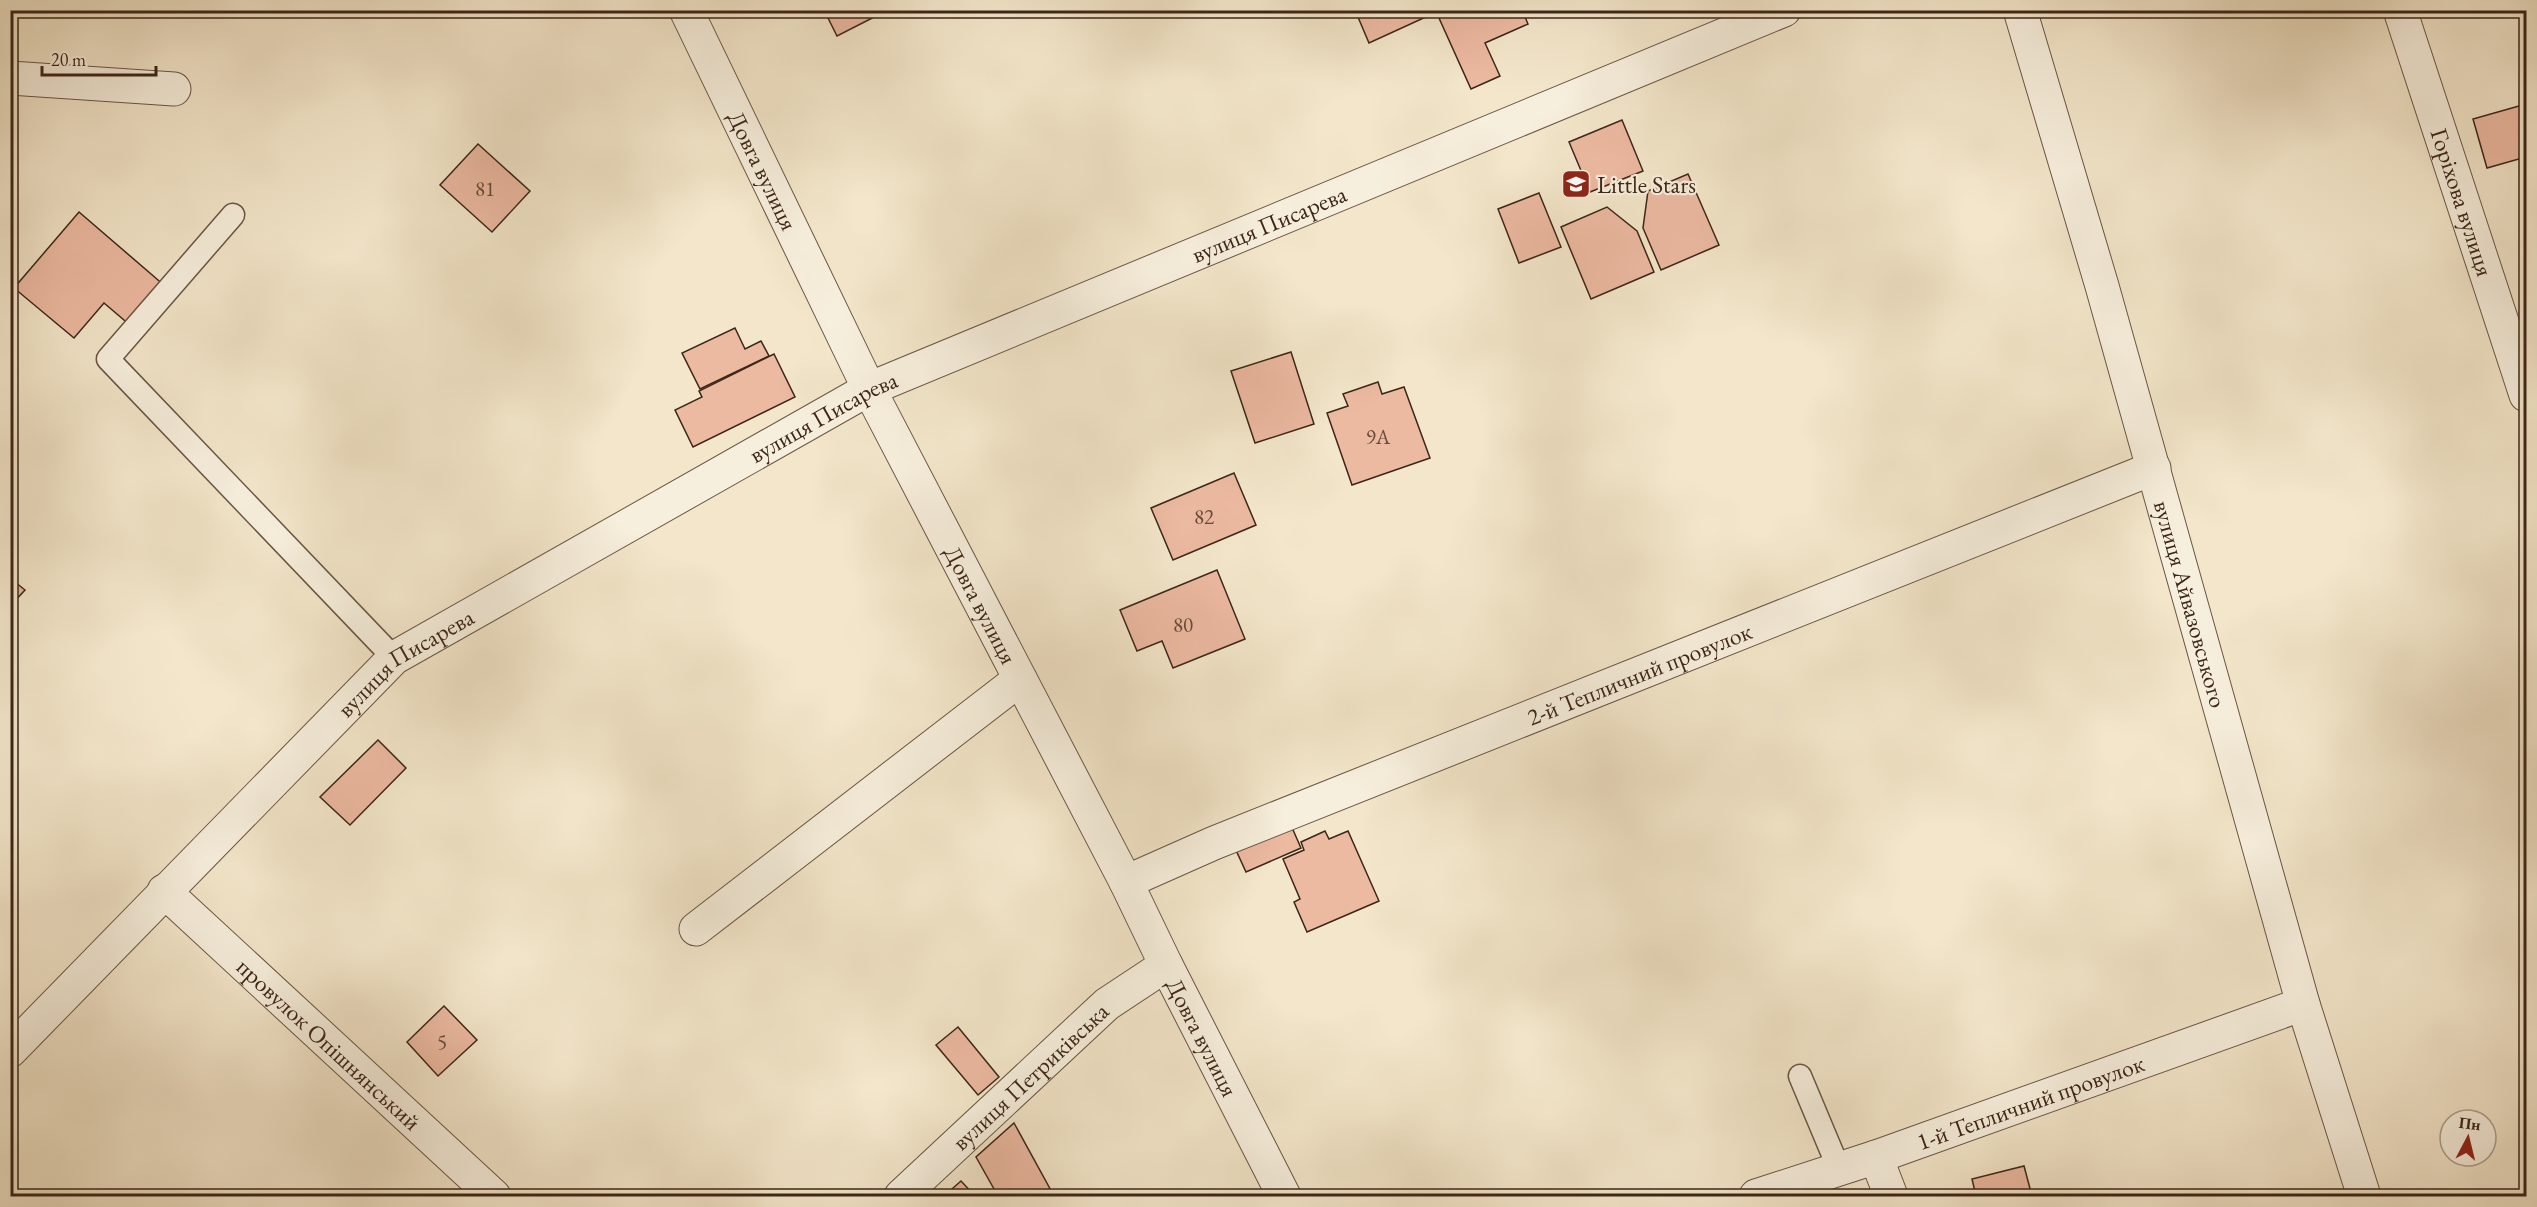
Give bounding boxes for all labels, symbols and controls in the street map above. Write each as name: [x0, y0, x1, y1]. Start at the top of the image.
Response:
scale bar: [42, 39, 156, 77]
text: 20 m: [51, 48, 86, 71]
street label: Довга вулиця: [721, 105, 806, 235]
street label: Горіхова вулиця: [2424, 124, 2502, 280]
school or university icon: Little Stars: [1560, 168, 1592, 200]
place label: Little Stars: [1597, 169, 1696, 200]
house number: 81: [475, 175, 495, 202]
street label: вулиця Писарева: [1187, 177, 1351, 269]
street label: вулиця Писарева: [743, 363, 902, 469]
house number: 9А: [1366, 423, 1391, 450]
street label: вулиця Айвазовського: [2147, 497, 2235, 711]
house number: 82: [1194, 503, 1214, 530]
street label: Довга вулиця: [938, 540, 1025, 669]
street label: вулиця Писарева: [330, 600, 480, 723]
house number: 80: [1173, 611, 1193, 638]
street label: 2-й Тепличний провулок: [1522, 614, 1757, 732]
street label: провулок Опішнянський: [231, 951, 428, 1137]
street label: Довга вулиця: [1160, 973, 1246, 1102]
street label: вулиця Петриківська: [945, 995, 1115, 1157]
house number: 5: [437, 1028, 447, 1055]
street label: 1-й Тепличний провулок: [1912, 1047, 2149, 1157]
north arrow: [2438, 1108, 2498, 1168]
text: Пн: [2458, 1112, 2482, 1135]

